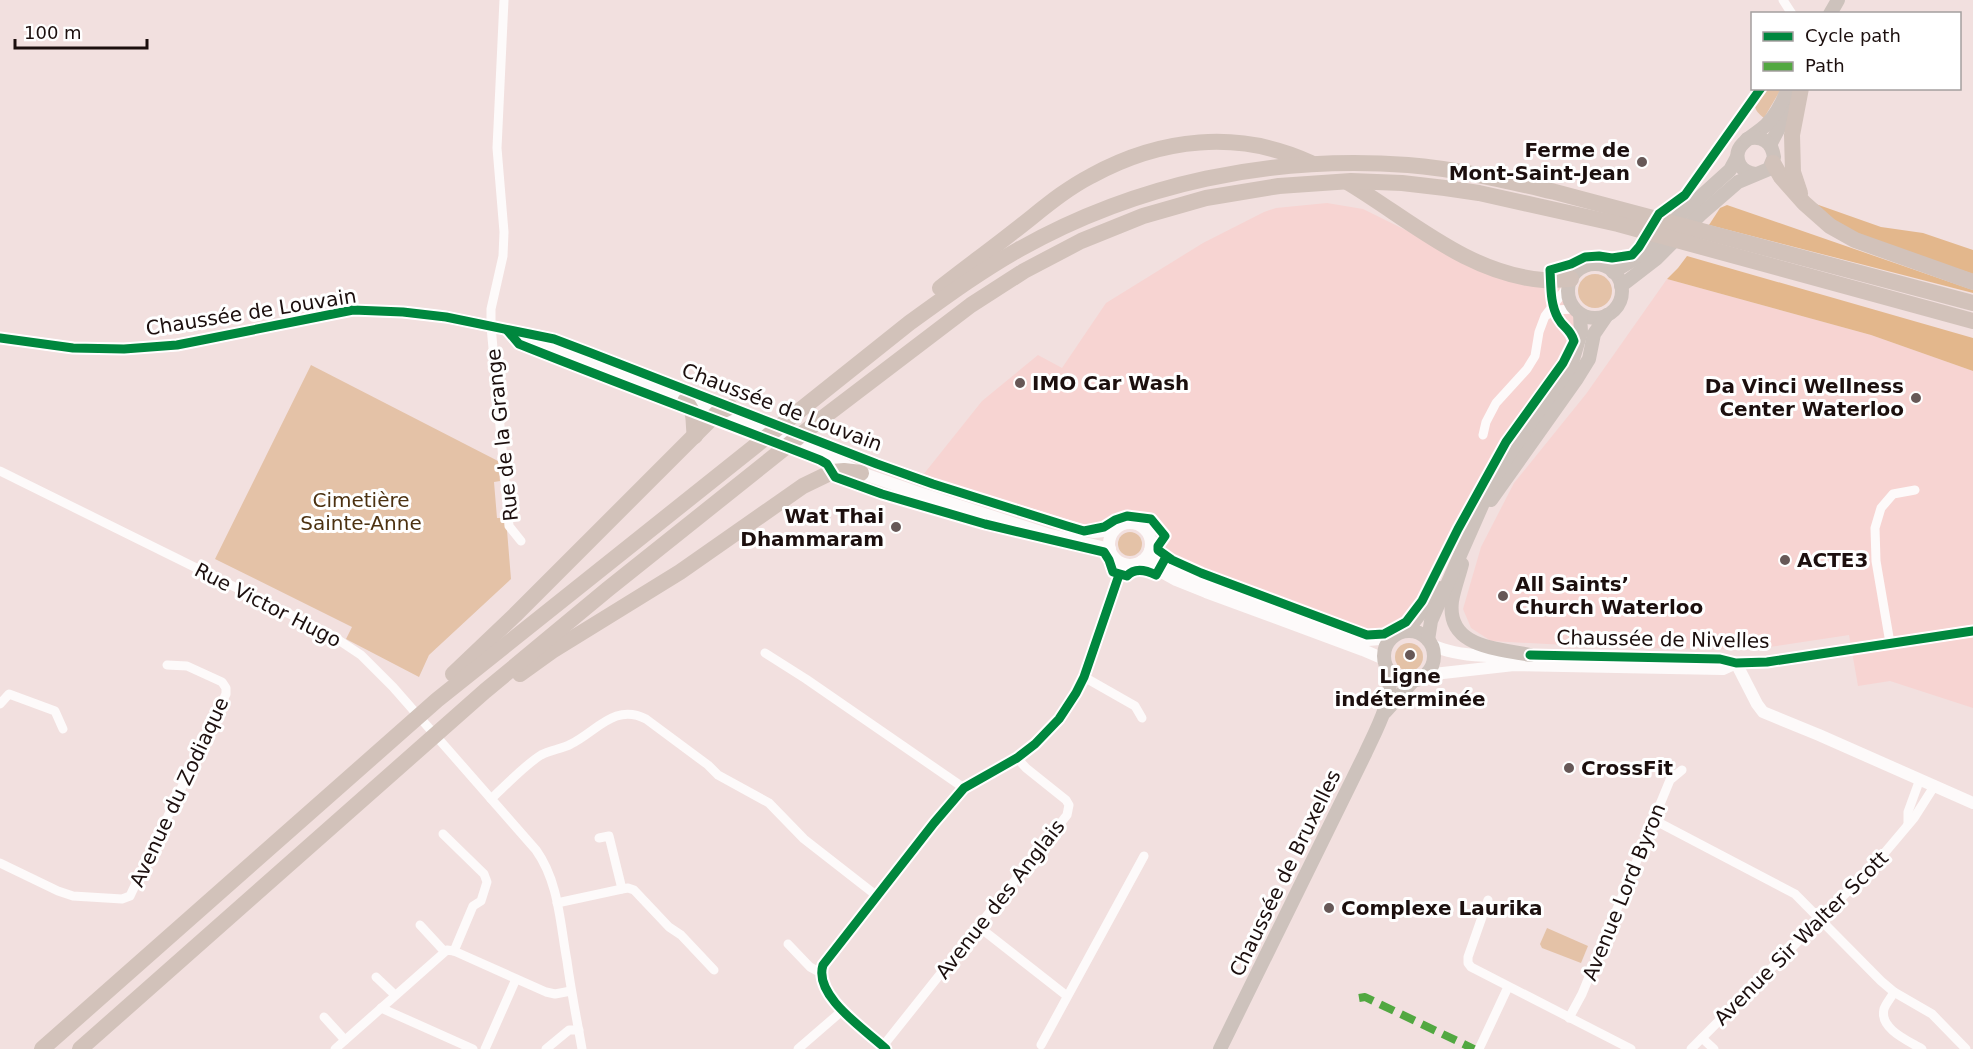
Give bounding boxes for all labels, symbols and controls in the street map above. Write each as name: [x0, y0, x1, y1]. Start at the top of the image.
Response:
scale bar: [15, 12, 147, 50]
legend: [1751, 12, 1961, 90]
text: 100 m: [24, 22, 82, 43]
text: Cycle path: [1805, 25, 1901, 46]
text: Path: [1805, 55, 1845, 76]
place label: Ferme de Mont-Saint-Jean: [1449, 138, 1630, 185]
marker: Ferme de Mont-Saint-Jean: [1635, 155, 1649, 169]
street label: Chaussée de Louvain: [144, 284, 358, 340]
street label: Rue de la Grange: [481, 347, 523, 523]
street label: Chaussée de Louvain: [678, 358, 886, 456]
place label: IMO Car Wash: [1032, 371, 1189, 395]
place label: Da Vinci Wellness Center Waterloo: [1705, 374, 1904, 421]
marker: IMO Car Wash: [1013, 376, 1027, 390]
marker: Da Vinci Wellness Center Waterloo: [1909, 391, 1923, 405]
park label: Cimetière Sainte-Anne: [300, 488, 422, 535]
place label: Wat Thai Dhammaram: [740, 504, 884, 551]
marker: Wat Thai Dhammaram: [889, 520, 903, 534]
place label: ACTE3: [1797, 548, 1868, 572]
marker: ACTE3: [1778, 553, 1792, 567]
street label: Rue Victor Hugo: [191, 558, 345, 652]
place label: All Saints’ Church Waterloo: [1515, 572, 1703, 619]
marker: All Saints’ Church Waterloo: [1496, 589, 1510, 603]
street label: Chaussée de Nivelles: [1556, 625, 1770, 653]
marker: Ligne indéterminée: [1403, 648, 1417, 662]
place label: Ligne indéterminée: [1334, 664, 1486, 711]
street label: Avenue du Zodiaque: [124, 693, 234, 891]
place label: CrossFit: [1581, 756, 1674, 780]
marker: CrossFit: [1562, 761, 1576, 775]
street label: Chaussée de Bruxelles: [1225, 766, 1345, 980]
street label: Avenue Lord Byron: [1577, 800, 1671, 984]
street label: Avenue des Anglais: [930, 815, 1070, 983]
street label: Avenue Sir Walter Scott: [1709, 846, 1893, 1030]
place label: Complexe Laurika: [1341, 896, 1542, 920]
marker: Complexe Laurika: [1322, 901, 1336, 915]

